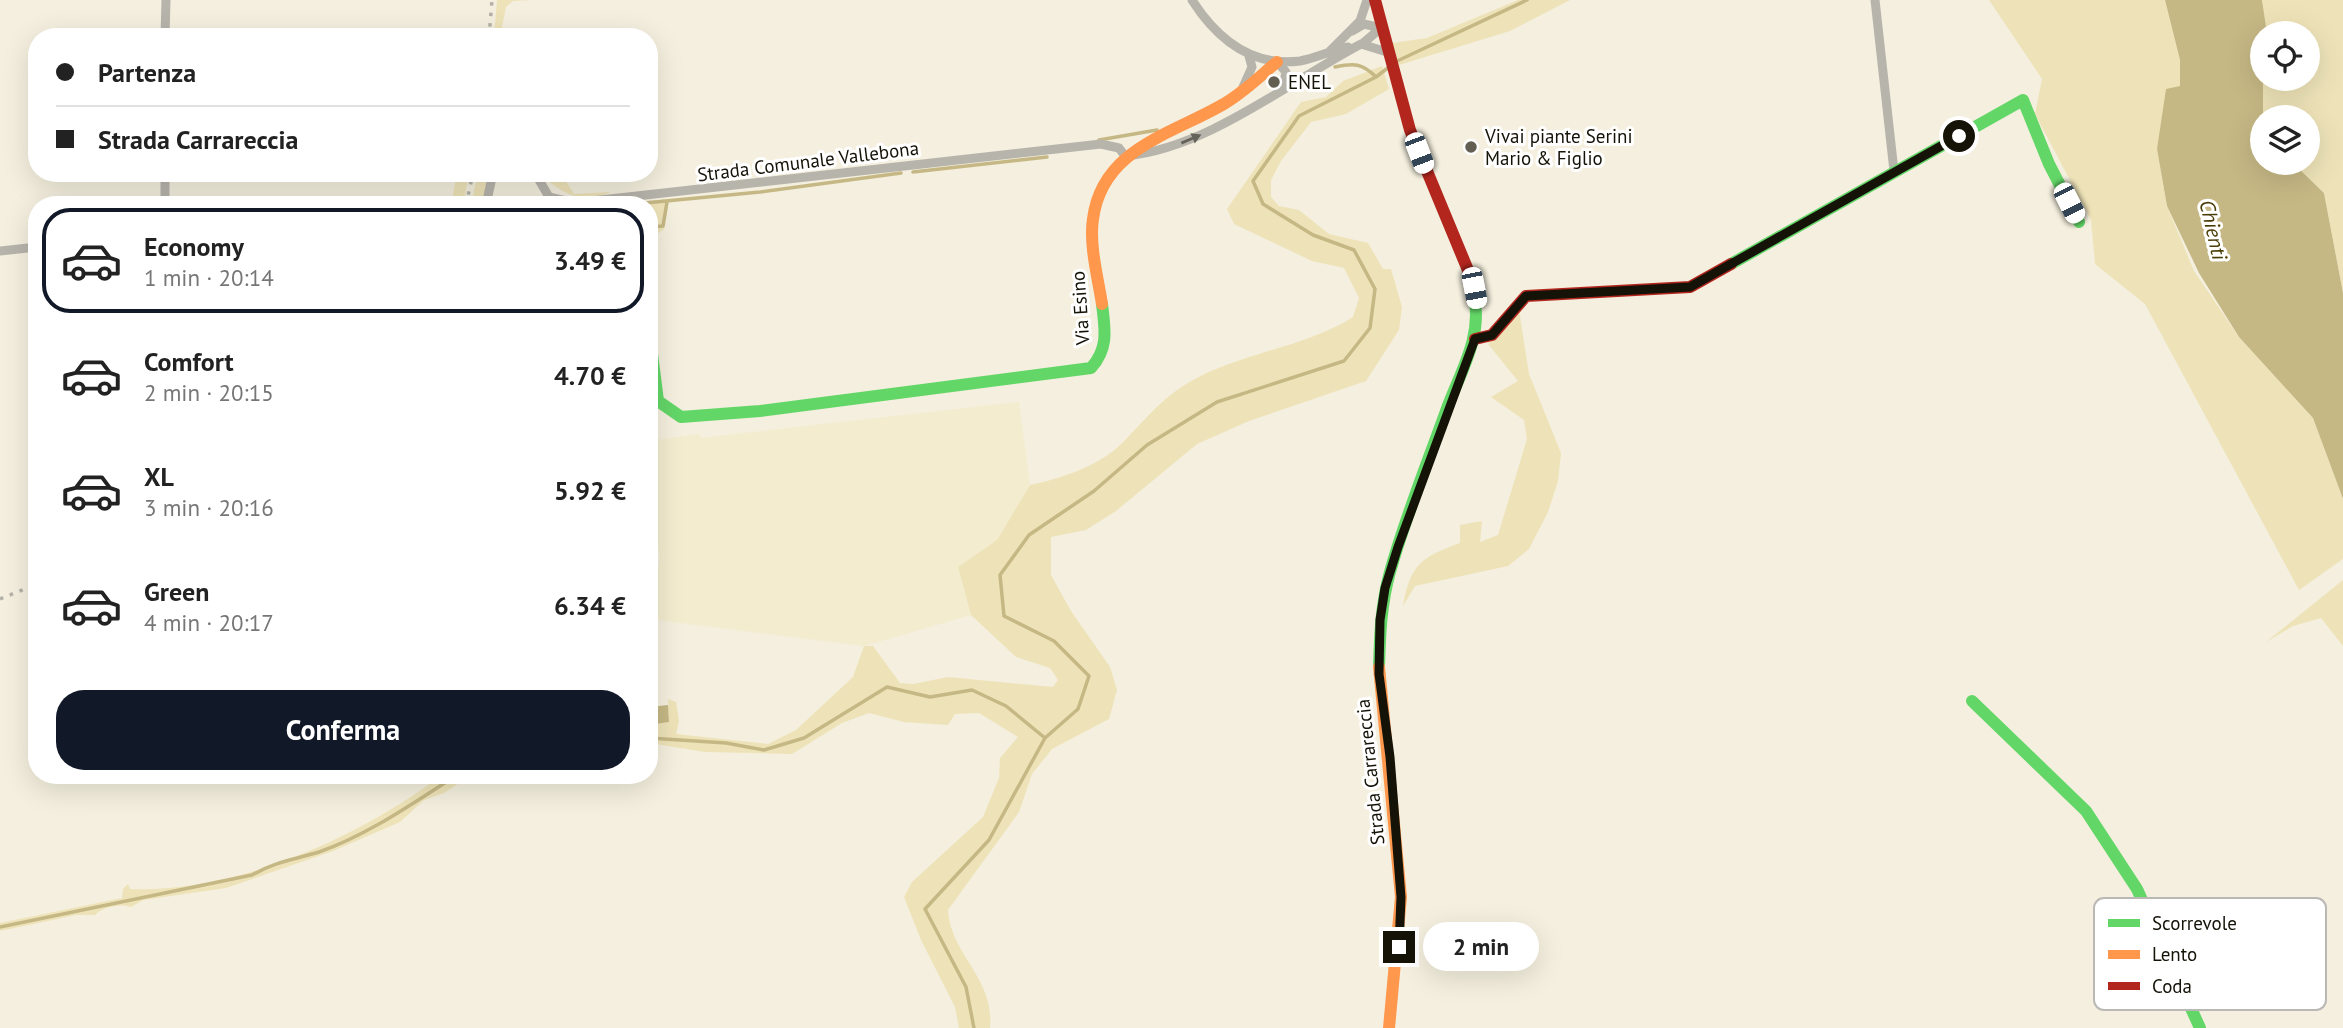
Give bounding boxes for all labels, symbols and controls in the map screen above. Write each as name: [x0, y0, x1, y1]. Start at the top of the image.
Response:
map controls: [2250, 21, 2320, 175]
button: locate: [2250, 21, 2320, 91]
text: Partenza: [98, 56, 196, 89]
place label: ENEL: [1288, 70, 1331, 94]
marker: ENEL: [1266, 74, 1282, 90]
button: layers: [2250, 105, 2320, 175]
route start: [1943, 120, 1975, 152]
text: Strada Carrareccia: [98, 123, 299, 156]
place label: Vivai piante Serini Mario & Figlio: [1484, 124, 1633, 170]
car: [1402, 130, 1437, 176]
one-way arrow: [1181, 134, 1202, 145]
street label: Strada Comunale Vallebona: [696, 136, 920, 186]
marker: Vivai piante Serini Mario & Figlio: [1463, 139, 1479, 155]
car: [2051, 180, 2088, 226]
water label: Chienti: [2194, 197, 2234, 263]
icon: car: [60, 229, 123, 292]
text: Economy: [144, 230, 244, 263]
text: 3.49 €: [554, 244, 626, 277]
text: 1 min · 20:14: [144, 263, 274, 292]
car: [1460, 265, 1489, 311]
street label: Via Esino: [1065, 270, 1095, 347]
icon: car: [60, 344, 123, 407]
text: Comfort: [144, 345, 234, 378]
text: 4.70 €: [554, 359, 626, 392]
text: 2 min · 20:15: [144, 378, 274, 407]
icon: car: [60, 459, 123, 522]
text: XL: [144, 460, 174, 493]
text: 5.92 €: [554, 474, 626, 507]
text: 3 min · 20:16: [144, 493, 274, 522]
icon: car: [60, 574, 123, 637]
text: Green: [144, 575, 209, 608]
text: 6.34 €: [554, 589, 626, 622]
text: 4 min · 20:17: [144, 608, 274, 637]
button: Conferma: [56, 690, 630, 770]
street label: Strada Carrareccia: [1350, 698, 1390, 846]
legend: [2094, 898, 2326, 1010]
text: Scorrevole: [2152, 911, 2237, 935]
callout: 2 min: [1424, 922, 1539, 972]
route end: [1383, 931, 1415, 963]
text: 2 min: [1453, 932, 1509, 961]
text: Lento: [2152, 942, 2197, 966]
text: Coda: [2152, 974, 2192, 998]

